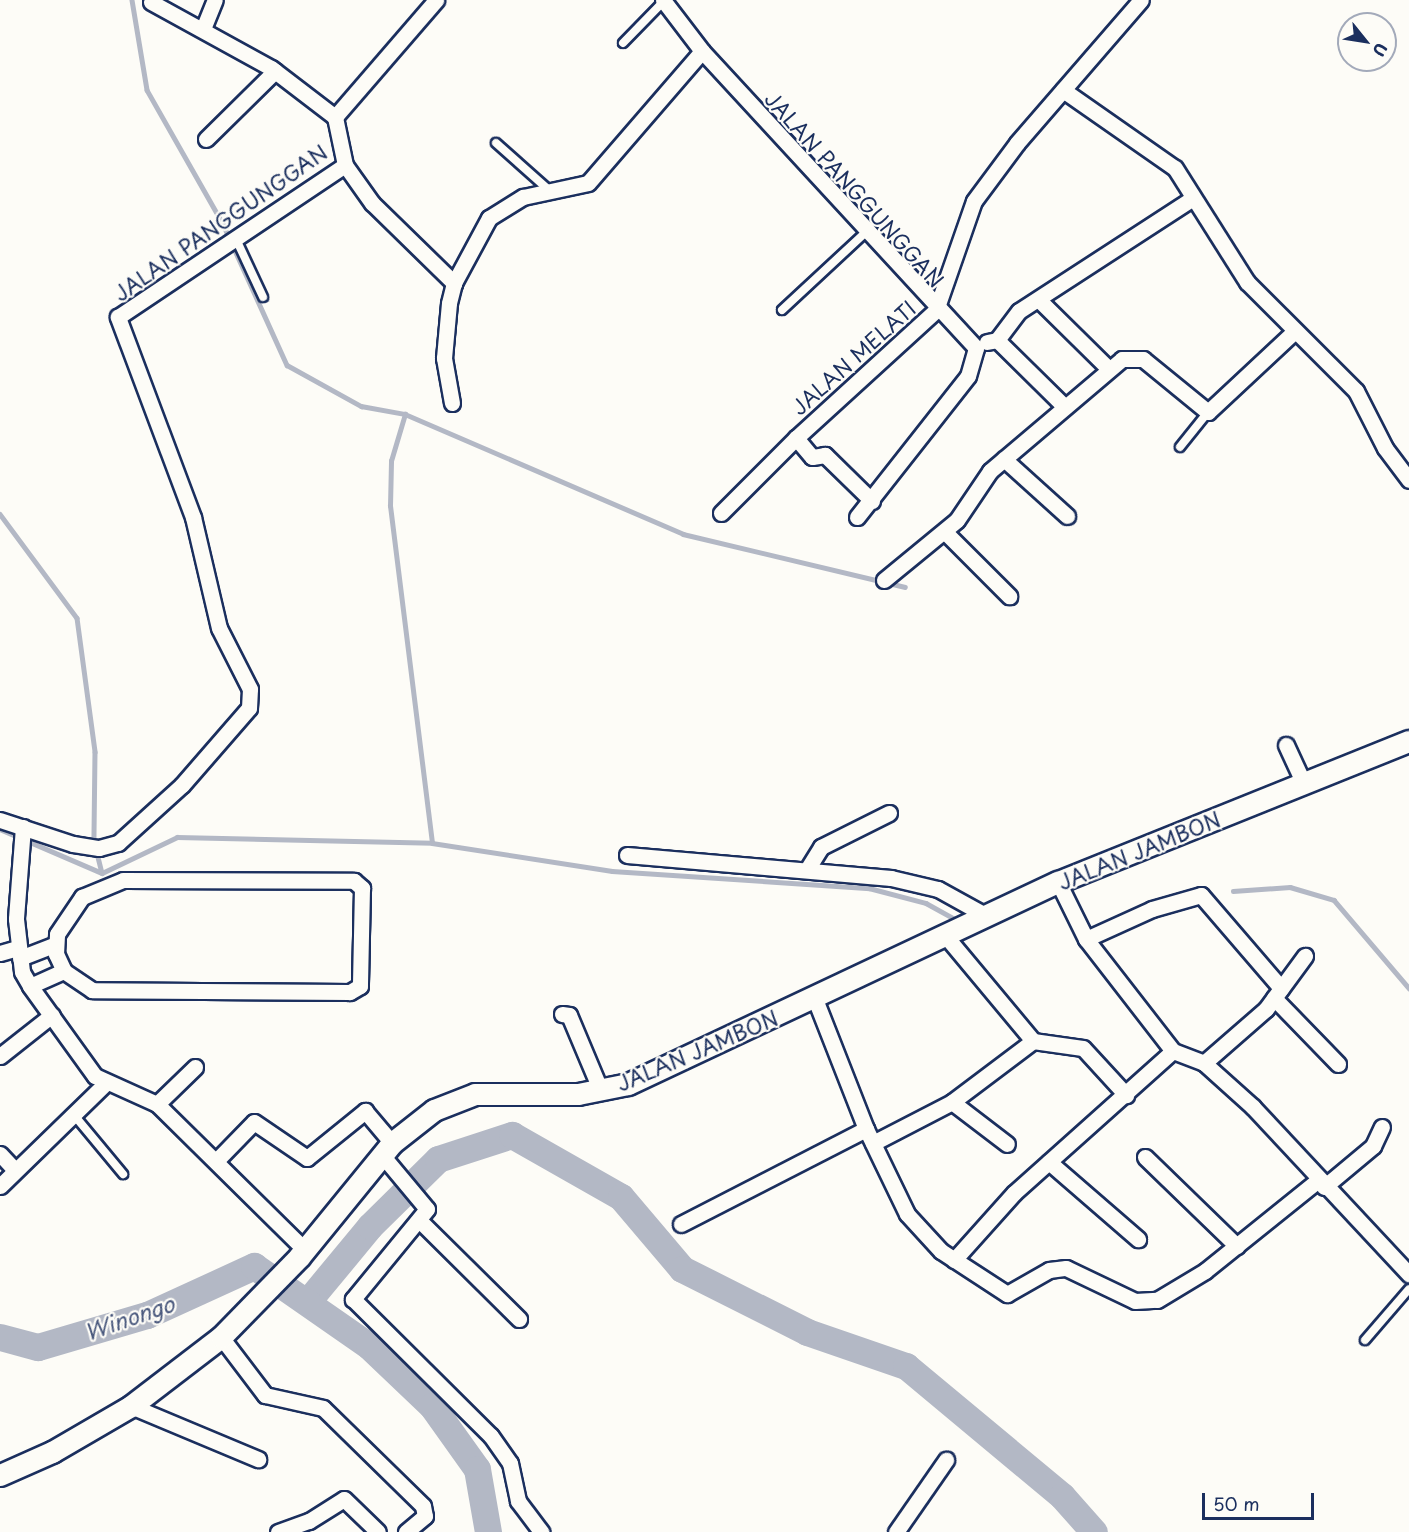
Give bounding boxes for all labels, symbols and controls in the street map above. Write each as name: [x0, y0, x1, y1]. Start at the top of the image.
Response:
north arrow: [1337, 12, 1397, 72]
text: U: [1367, 39, 1394, 61]
street label: JALAN PANGGUNGGAN: [760, 85, 950, 293]
street label: JALAN PANGGUNGGAN: [108, 138, 332, 306]
street label: JALAN MELATI: [786, 295, 920, 419]
street label: JALAN JAMBON: [1054, 806, 1224, 894]
street label: JALAN JAMBON: [612, 1004, 782, 1096]
water label: Winongo: [81, 1289, 177, 1345]
scale bar: [1205, 1481, 1318, 1519]
text: 50 m: [1213, 1490, 1260, 1517]

